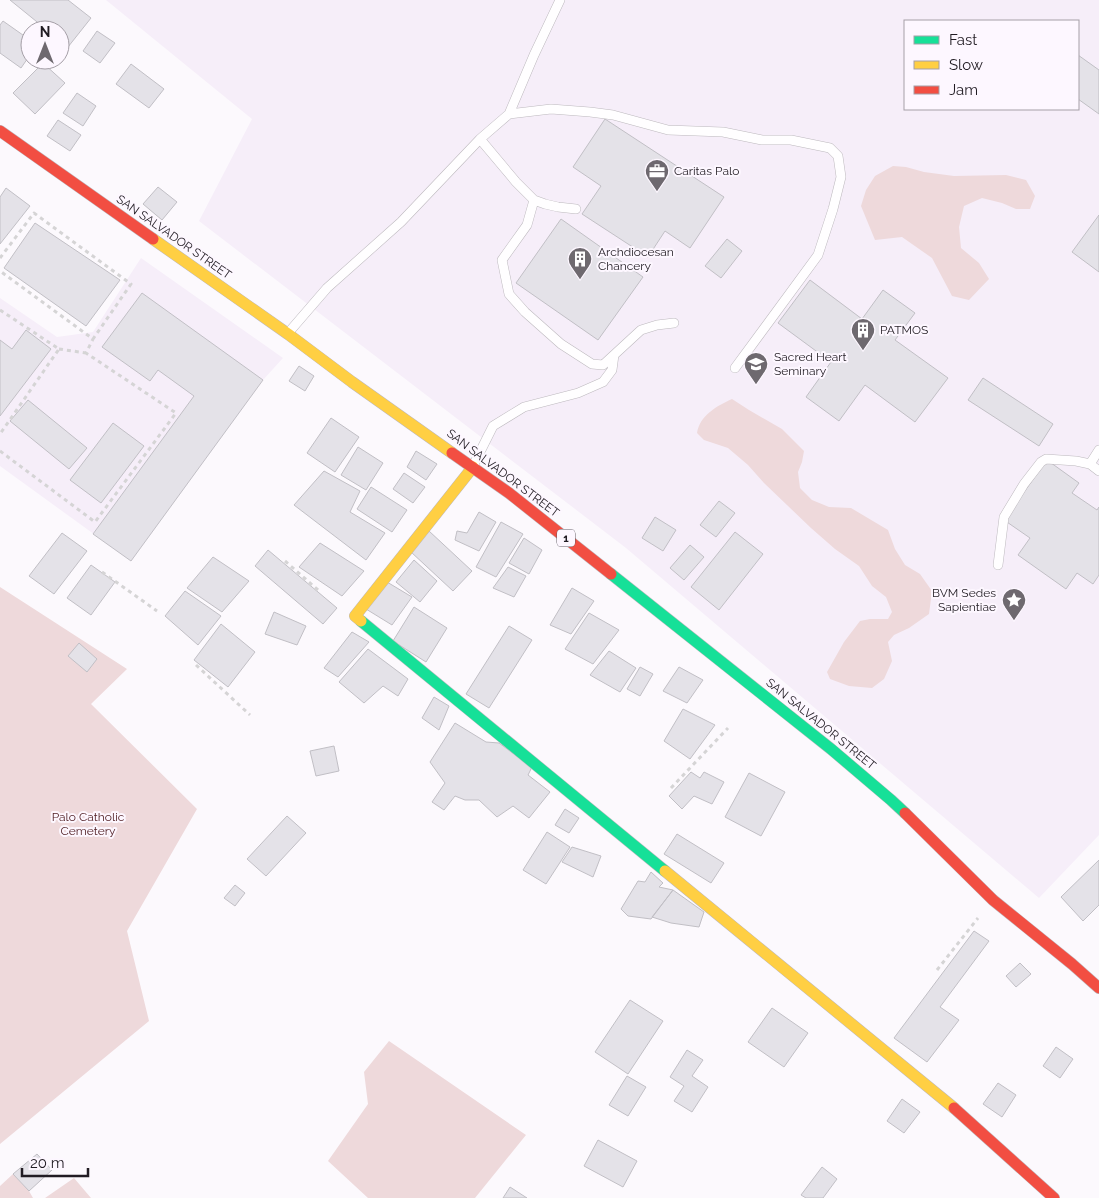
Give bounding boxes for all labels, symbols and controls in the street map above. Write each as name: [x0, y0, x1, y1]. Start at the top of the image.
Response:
north arrow: [20, 20, 70, 70]
legend: [904, 20, 1079, 110]
text: N: [40, 24, 50, 40]
text: Fast: [949, 31, 977, 49]
text: Slow: [949, 56, 983, 74]
text: Jam: [949, 81, 978, 99]
office icon: Caritas Palo: [644, 158, 670, 192]
place label: Caritas Palo: [674, 164, 739, 178]
street label: SAN SALVADOR STREET: [114, 192, 235, 282]
place label: Archdiocesan Chancery: [598, 245, 674, 273]
building icon: Archdiocesan Chancery: [567, 246, 593, 280]
building icon: PATMOS: [850, 317, 876, 351]
place label: PATMOS: [880, 323, 928, 337]
place label: Sacred Heart Seminary: [774, 350, 847, 378]
school or university icon: Sacred Heart Seminary: [743, 351, 769, 385]
street label: SAN SALVADOR STREET: [444, 426, 562, 520]
road number: 1: [557, 530, 575, 546]
place label: BVM Sedes Sapientiae: [932, 586, 996, 614]
place icon: BVM Sedes Sapientiae: [1001, 587, 1027, 621]
street label: SAN SALVADOR STREET: [763, 675, 879, 773]
park label: Palo Catholic Cemetery: [52, 810, 125, 838]
scale bar: [22, 1146, 89, 1178]
text: 20 m: [30, 1154, 65, 1172]

